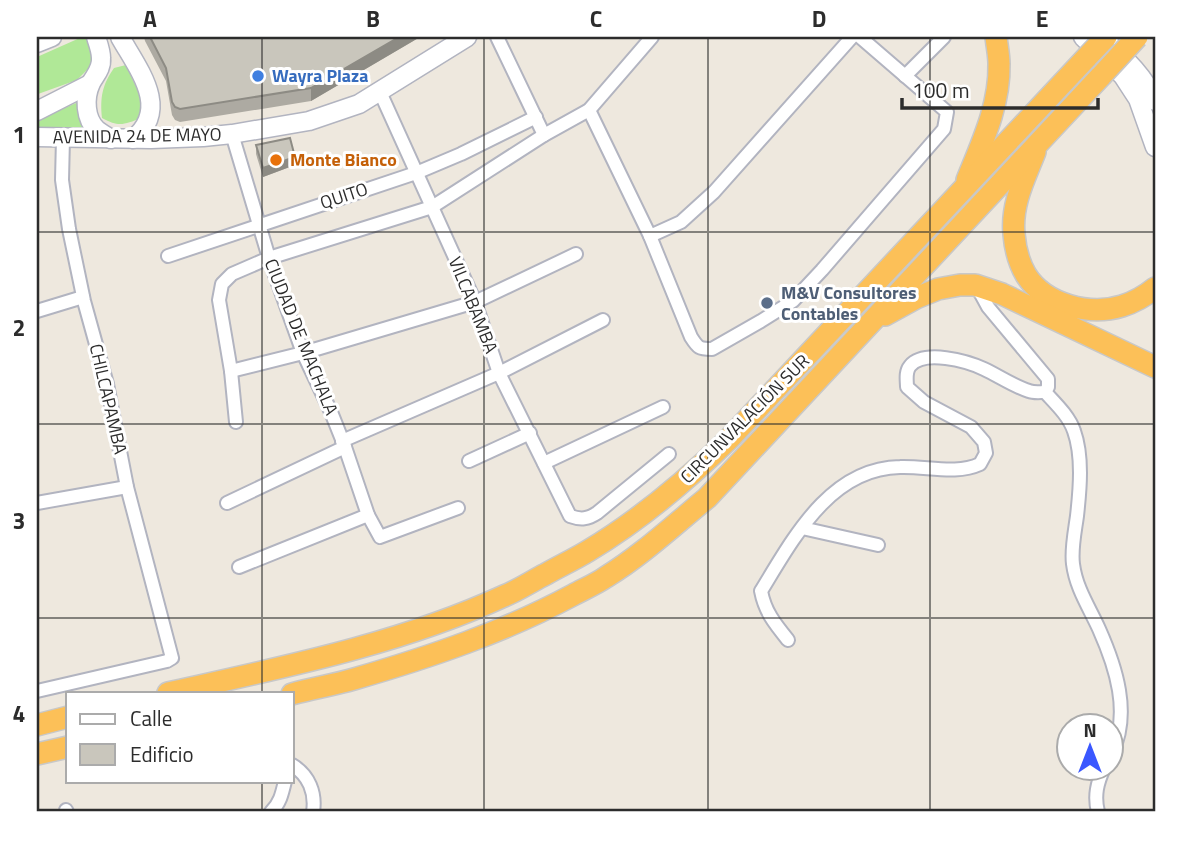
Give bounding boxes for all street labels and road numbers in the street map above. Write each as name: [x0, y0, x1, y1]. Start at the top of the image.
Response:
street label: AVENIDA 24 DE MAYO: [52, 121, 222, 150]
street label: QUITO: [316, 175, 371, 216]
street label: VILCABAMBA: [442, 252, 505, 357]
street label: CIUDAD DE MACHALA: [258, 254, 345, 419]
street label: CHILCAPAMBA: [83, 341, 134, 457]
street label: CIRCUNVALACIÓN SUR: [674, 348, 815, 489]

